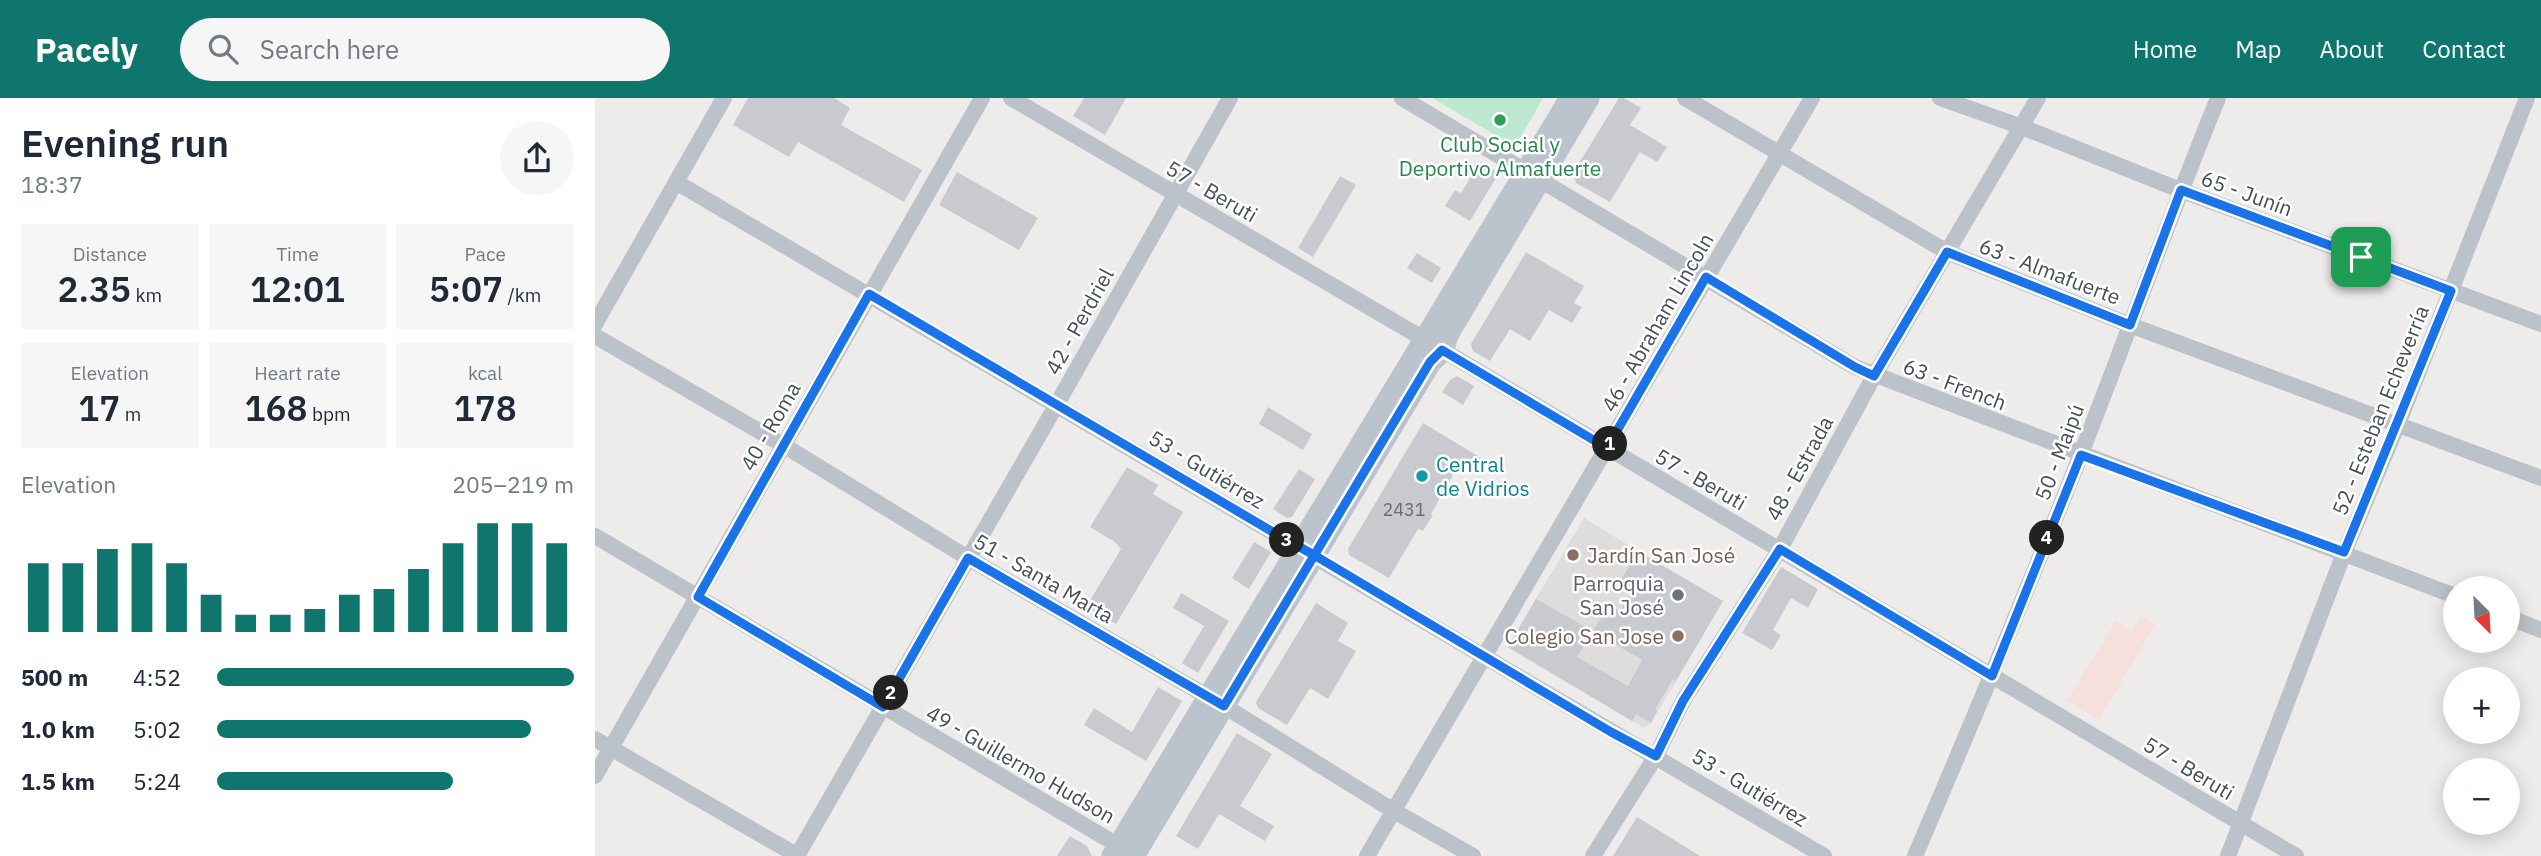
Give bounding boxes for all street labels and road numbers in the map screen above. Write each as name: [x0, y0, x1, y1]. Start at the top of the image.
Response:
street label: 57 - Beruti: [1161, 154, 1263, 228]
street label: 65 - Junín: [2197, 164, 2297, 222]
street label: 46 - Abraham Lincoln: [1594, 228, 1720, 416]
street label: 63 - Almafuerte: [1975, 231, 2125, 311]
street label: 42 - Perdriel: [1038, 263, 1120, 379]
street label: 52 - Esteban Echeverría: [2325, 301, 2435, 519]
street label: 63 - French: [1899, 352, 2011, 416]
street label: 40 - Roma: [733, 377, 807, 475]
street label: 50 - Maipú: [2028, 400, 2090, 504]
street label: 48 - Estrada: [1759, 411, 1839, 525]
street label: 53 - Gutiérrez: [1144, 423, 1270, 515]
street label: 57 - Beruti: [1650, 442, 1752, 516]
street label: 51 - Santa Marta: [969, 527, 1119, 629]
street label: 49 - Guillermo Hudson: [921, 698, 1121, 830]
street label: 57 - Beruti: [2139, 730, 2239, 806]
street label: 53 - Gutiérrez: [1687, 741, 1813, 833]

